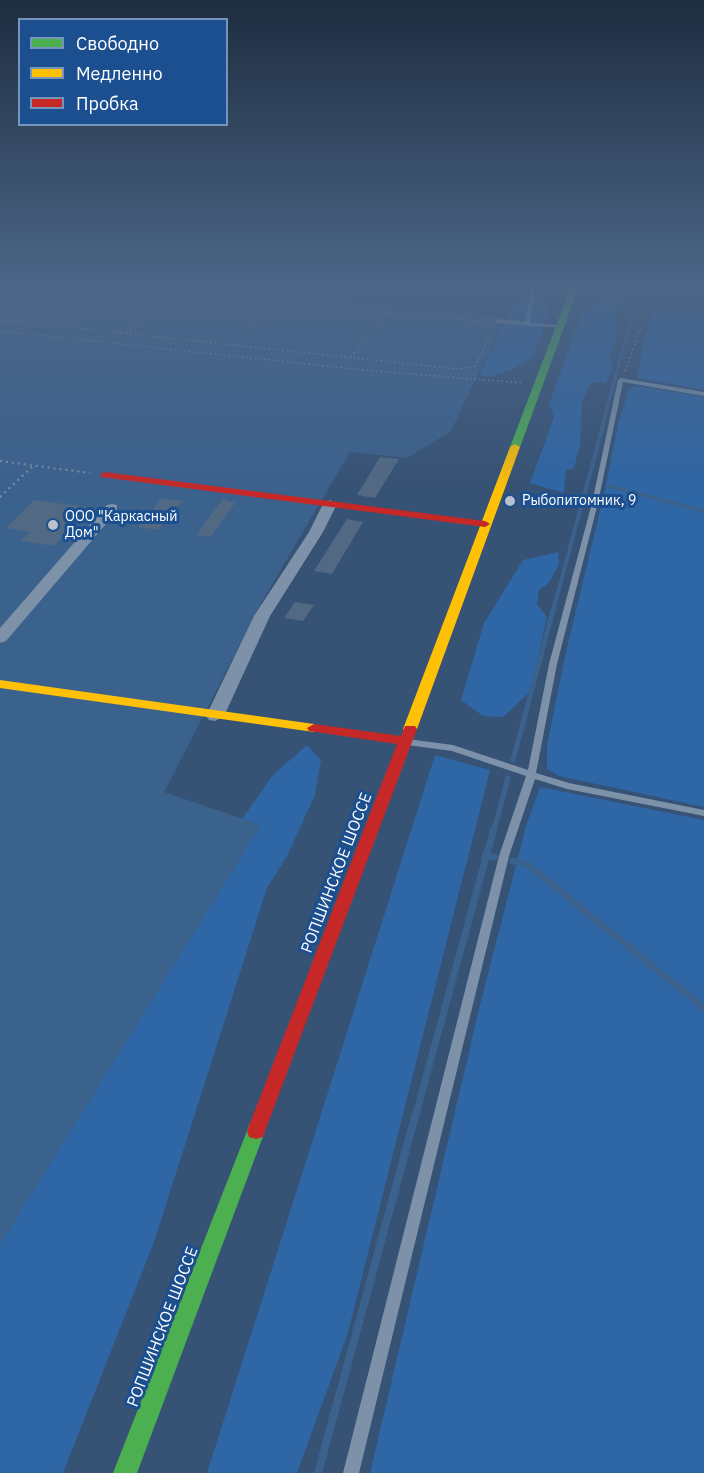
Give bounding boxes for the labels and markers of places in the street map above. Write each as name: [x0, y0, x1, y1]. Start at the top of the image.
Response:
place label: Рыбопитомник, 9: [522, 493, 636, 509]
marker: Рыбопитомник, 9: [503, 494, 517, 508]
place label: ООО "Каркасный Дом": [65, 509, 177, 542]
marker: ООО "Каркасный Дом": [46, 518, 60, 532]

